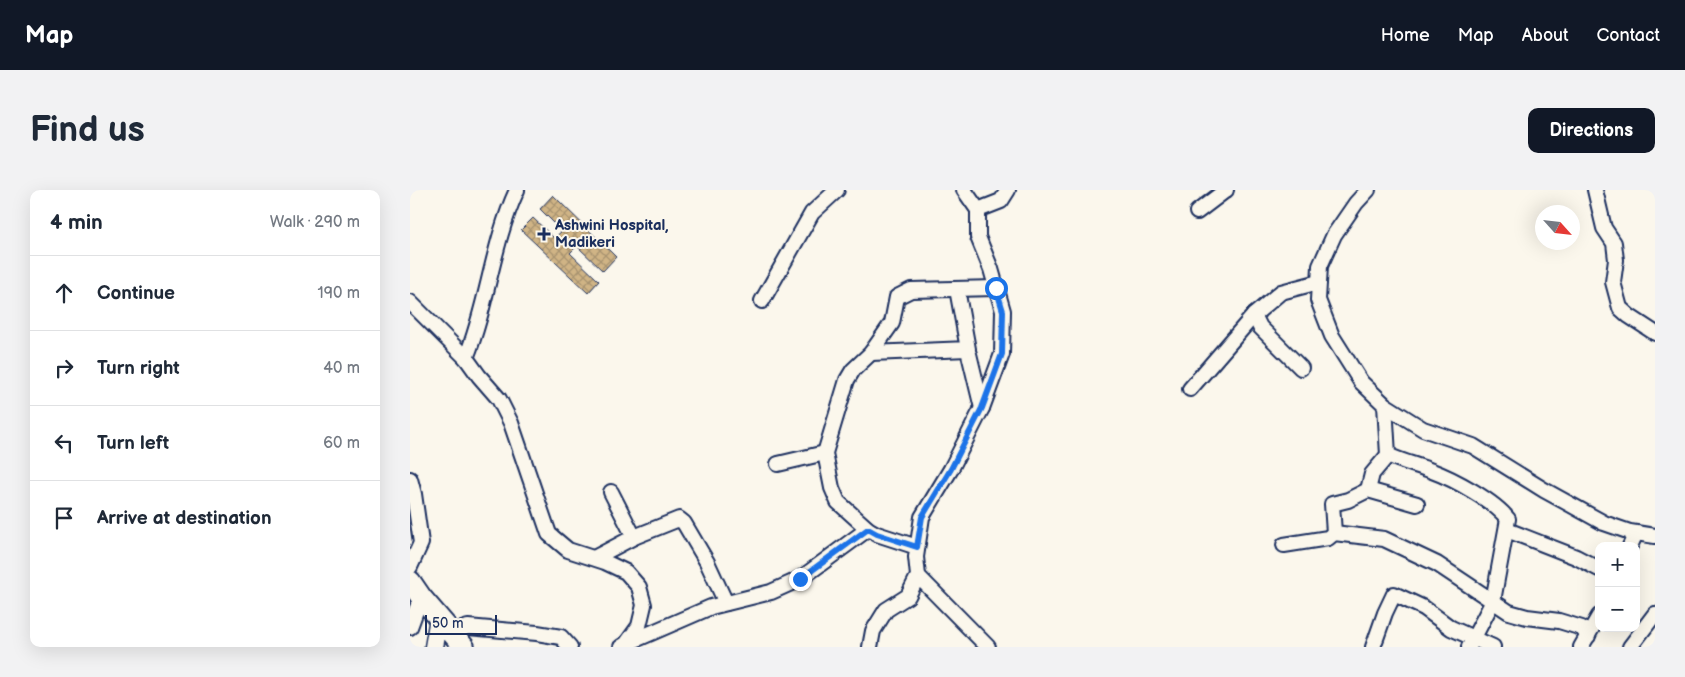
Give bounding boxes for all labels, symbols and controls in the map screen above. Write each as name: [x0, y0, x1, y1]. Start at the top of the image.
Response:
text: Map: [25, 21, 73, 50]
text: Home: [1381, 25, 1430, 46]
text: Map: [1458, 25, 1494, 46]
text: About: [1522, 25, 1569, 46]
text: Contact: [1597, 25, 1660, 46]
button: Directions: [1528, 108, 1655, 153]
text: Find us: [30, 109, 145, 152]
north arrow: [1535, 205, 1580, 250]
text: 4 min: [50, 210, 103, 235]
text: Walk · 290 m: [270, 213, 360, 232]
place label: Ashwini Hospital, Madikeri: [554, 216, 669, 252]
marker: Ashwini Hospital, Madikeri: [537, 227, 551, 241]
route start: [985, 277, 1008, 300]
icon: ahead: [50, 279, 78, 307]
text: Continue: [97, 282, 175, 305]
text: 190 m: [318, 284, 360, 303]
icon: right: [50, 354, 78, 382]
text: Turn right: [97, 357, 180, 380]
text: 40 m: [323, 359, 360, 378]
icon: left: [50, 429, 78, 457]
text: Turn left: [97, 432, 169, 455]
text: 60 m: [323, 434, 360, 453]
icon: arrive: [50, 504, 78, 532]
text: Arrive at destination: [97, 507, 272, 530]
map controls: [1595, 542, 1640, 632]
button: +: [1595, 542, 1640, 587]
route end: [789, 568, 812, 591]
button: −: [1595, 587, 1640, 632]
scale bar: [425, 612, 498, 635]
text: 50 m: [432, 615, 464, 632]

